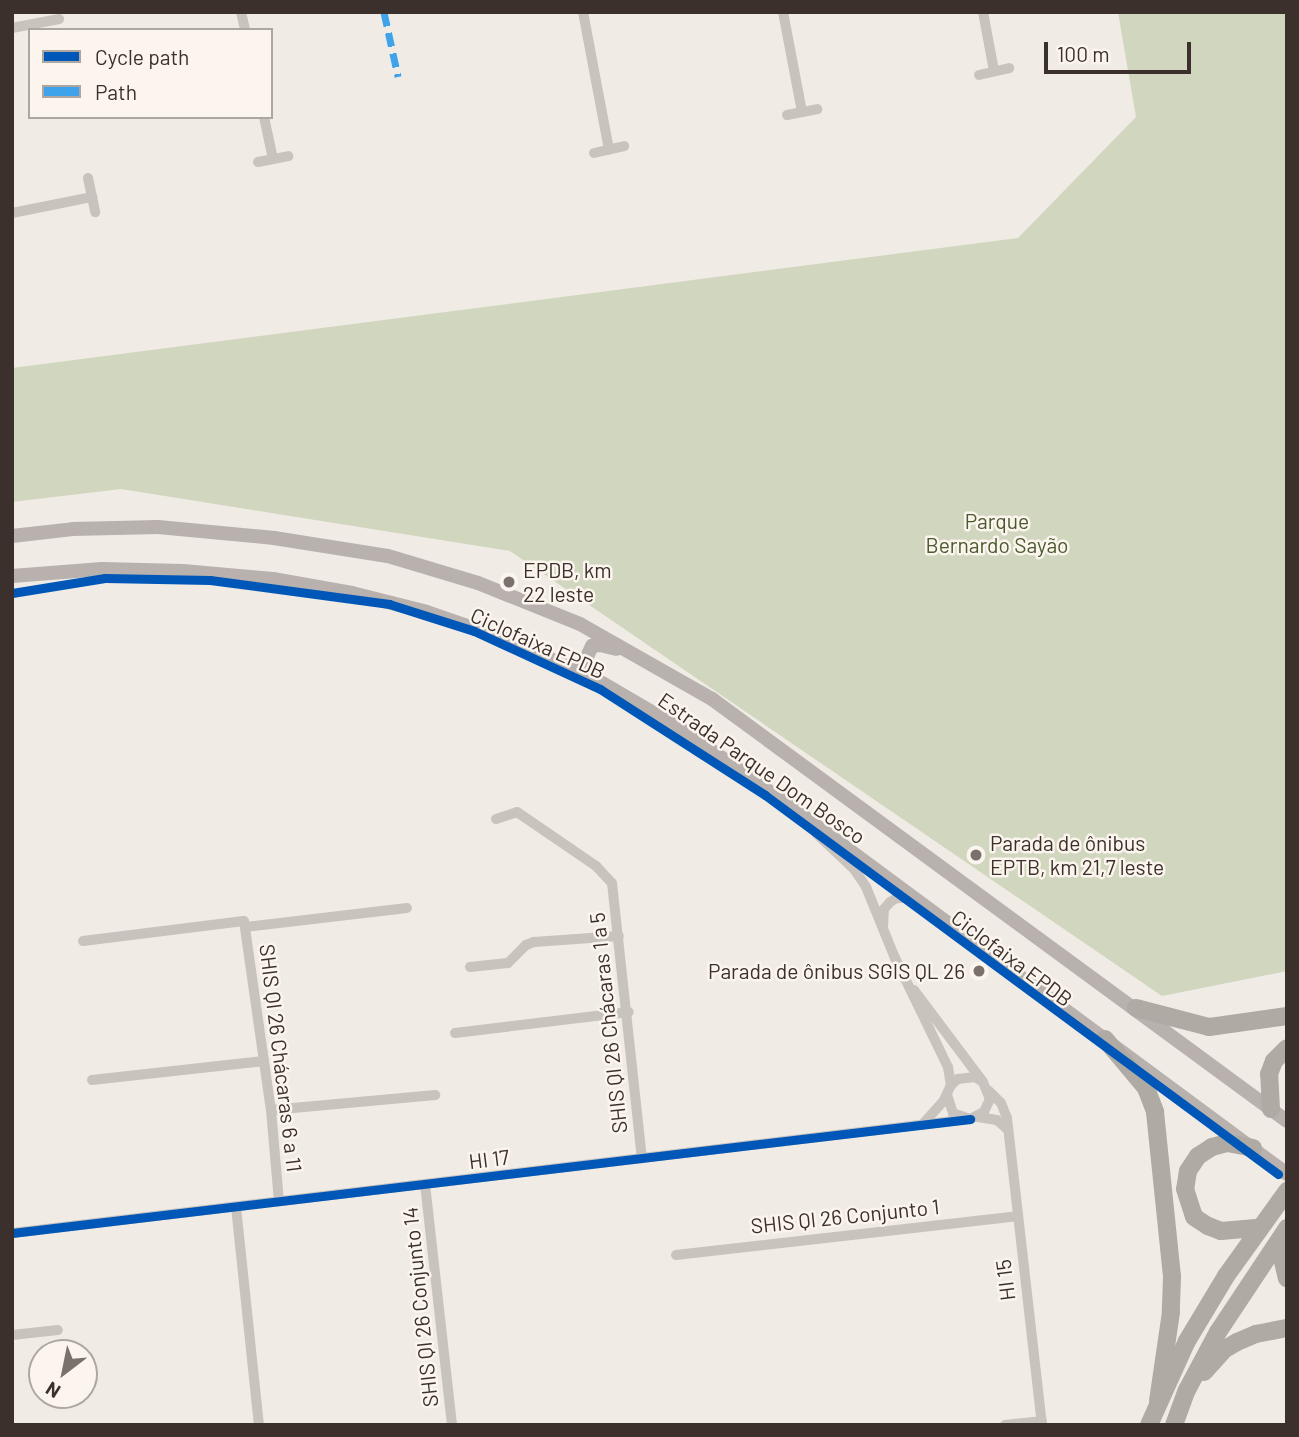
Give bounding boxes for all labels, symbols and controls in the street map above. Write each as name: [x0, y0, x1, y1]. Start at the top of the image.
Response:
legend: [28, 28, 273, 119]
scale bar: [1047, 28, 1194, 72]
text: 100 m: [1057, 41, 1110, 66]
text: Cycle path: [95, 44, 189, 69]
text: Path: [95, 79, 137, 104]
park label: Parque Bernardo Sayão: [926, 508, 1068, 558]
place label: EPDB, km 22 leste: [523, 557, 612, 607]
marker: EPDB, km 22 leste: [501, 574, 517, 590]
street label: Ciclofaixa EPDB: [467, 602, 609, 684]
street label: Estrada Parque Dom Bosco: [654, 687, 870, 849]
place label: Parada de ônibus EPTB, km 21,7 leste: [990, 830, 1164, 880]
marker: Parada de ônibus EPTB, km 21,7 leste: [968, 847, 984, 863]
street label: Ciclofaixa EPDB: [947, 904, 1077, 1012]
street label: SHIS QI 26 Chácaras 1 a 5: [584, 911, 632, 1135]
street label: SHIS QI 26 Chácaras 6 a 11: [255, 943, 307, 1173]
place label: Parada de ônibus SGIS QL 26: [708, 958, 965, 984]
marker: Parada de ônibus SGIS QL 26: [971, 963, 987, 979]
street label: HI 17: [467, 1144, 511, 1174]
street label: SHIS QI 26 Conjunto 1: [749, 1194, 941, 1238]
street label: SHIS QI 26 Conjunto 14: [397, 1206, 443, 1408]
street label: HI 15: [990, 1258, 1020, 1302]
north arrow: [28, 1339, 98, 1409]
text: N: [41, 1377, 64, 1404]

